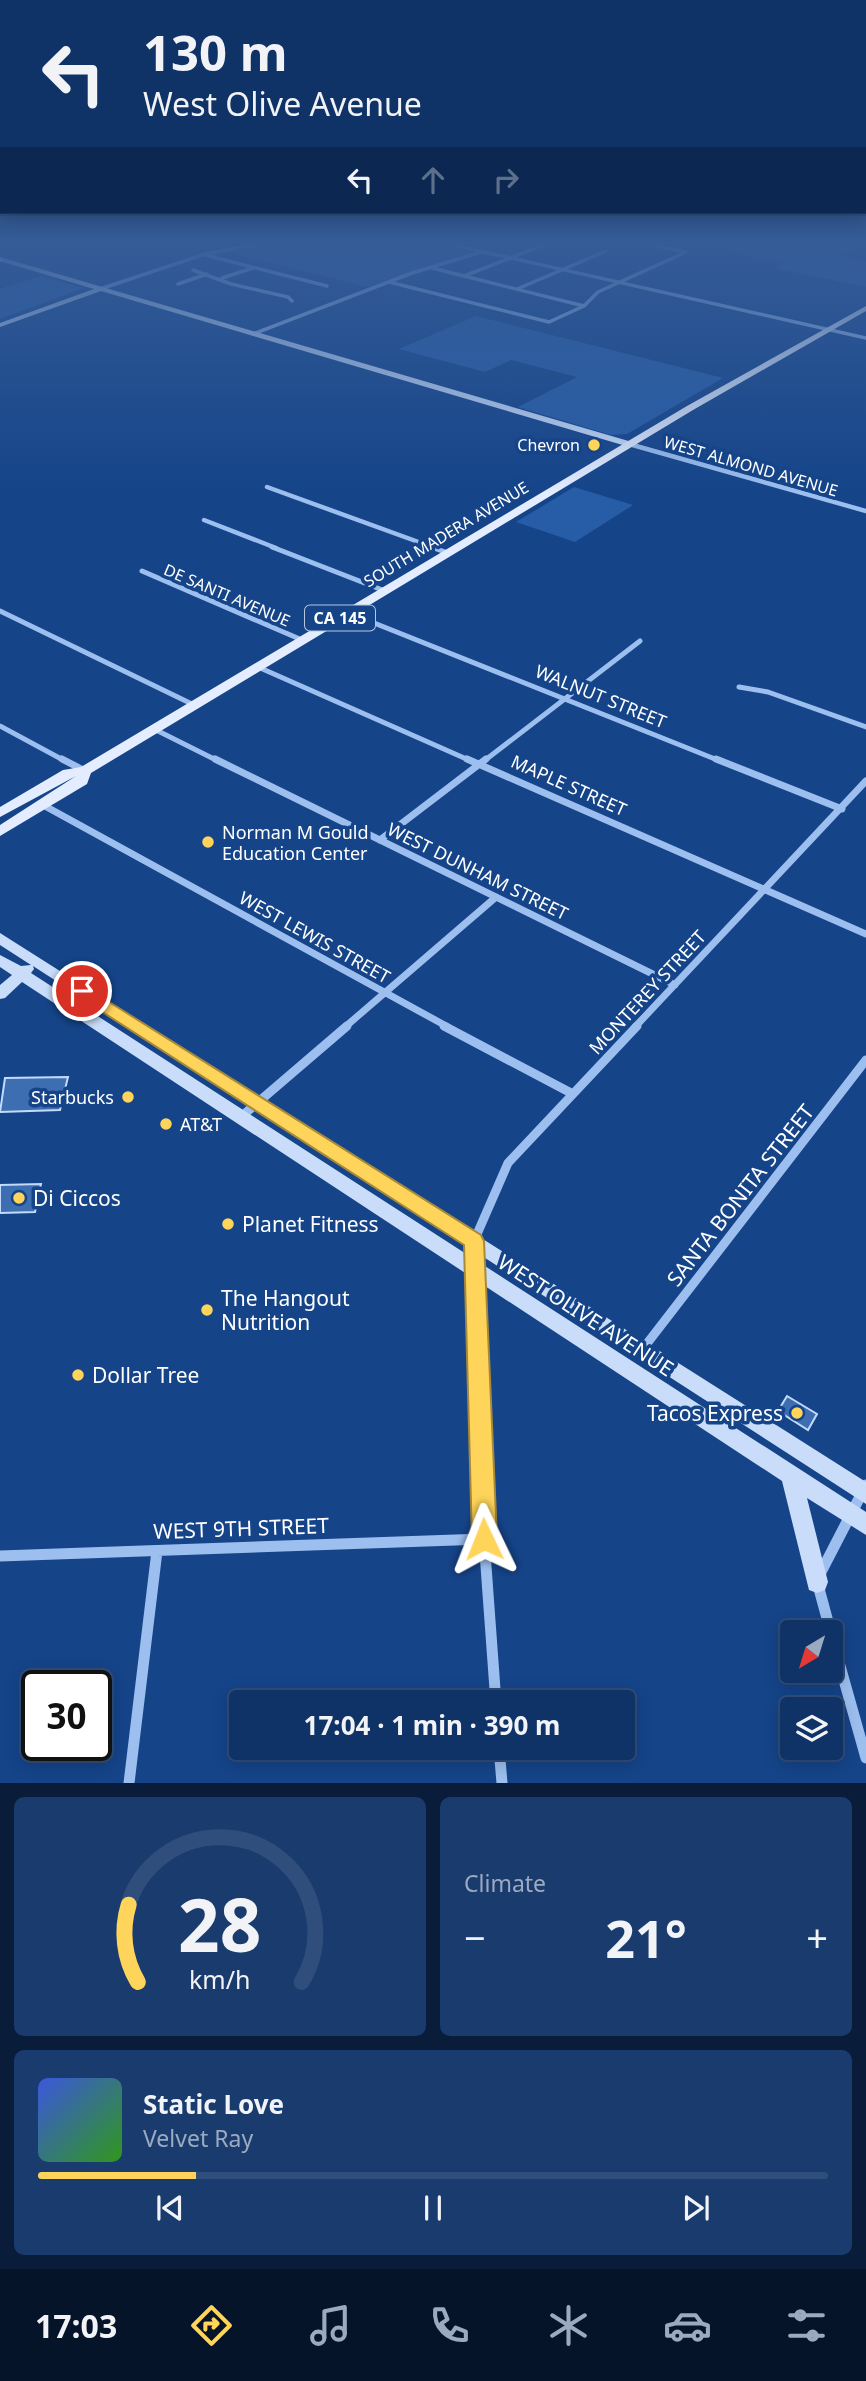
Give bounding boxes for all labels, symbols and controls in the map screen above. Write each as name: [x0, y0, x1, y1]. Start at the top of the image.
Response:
text: 130 m: [143, 19, 288, 85]
icon: left: [28, 28, 119, 119]
text: West Olive Avenue: [143, 82, 422, 125]
icon: left: [341, 161, 379, 199]
icon: ahead: [414, 161, 452, 199]
icon: right: [487, 161, 525, 199]
street label: WEST ALMOND AVENUE: [661, 431, 841, 501]
place label: Chevron: [517, 434, 580, 456]
marker: Chevron: [586, 437, 602, 453]
street label: SOUTH MADERA AVENUE: [360, 476, 532, 592]
street label: DE SANTI AVENUE: [160, 558, 294, 632]
road number: CA 145: [305, 606, 375, 631]
street label: WALNUT STREET: [532, 659, 670, 733]
street label: MAPLE STREET: [508, 749, 630, 821]
street label: WEST DUNHAM STREET: [384, 817, 572, 925]
place label: Norman M Gould Education Center: [222, 820, 369, 865]
marker: Norman M Gould Education Center: [200, 834, 216, 850]
street label: WEST LEWIS STREET: [235, 885, 395, 989]
street label: MONTEREY STREET: [583, 925, 711, 1059]
pin: [52, 961, 112, 1021]
icon: arrive: [63, 972, 101, 1010]
place label: Starbucks: [31, 1085, 114, 1109]
marker: Starbucks: [120, 1089, 136, 1105]
street label: SANTA BONITA STREET: [660, 1098, 820, 1292]
place label: AT&T: [180, 1112, 222, 1136]
marker: AT&T: [158, 1116, 174, 1132]
place label: Di Ciccos: [33, 1184, 121, 1212]
marker: Di Ciccos: [11, 1190, 27, 1206]
place label: Planet Fitness: [242, 1210, 379, 1238]
marker: Planet Fitness: [220, 1216, 236, 1232]
street label: WEST OLIVE AVENUE: [493, 1248, 679, 1382]
place label: The Hangout Nutrition: [221, 1284, 350, 1336]
marker: The Hangout Nutrition: [199, 1302, 215, 1318]
place label: Dollar Tree: [92, 1361, 199, 1389]
marker: Dollar Tree: [70, 1367, 86, 1383]
place label: Tacos Express: [647, 1399, 783, 1427]
marker: Tacos Express: [789, 1405, 805, 1421]
position arrow: [447, 1502, 521, 1576]
street label: WEST 9TH STREET: [153, 1511, 330, 1545]
north arrow: [780, 1620, 844, 1684]
map controls: [780, 1620, 843, 1760]
speed limit sign: 30: [21, 1670, 112, 1761]
button: layers: [780, 1697, 843, 1760]
text: 17:04 · 1 min · 390 m: [304, 1707, 560, 1743]
text: Climate: [464, 1867, 546, 1899]
text: 28: [178, 1875, 262, 1974]
text: 21°: [605, 1902, 687, 1973]
text: −: [464, 1911, 486, 1963]
text: +: [806, 1911, 828, 1963]
text: km/h: [189, 1962, 251, 1996]
text: Static Love: [143, 2086, 284, 2122]
text: Velvet Ray: [143, 2122, 253, 2154]
icon: previous: [151, 2189, 189, 2227]
icon: pause: [414, 2189, 452, 2227]
icon: next: [677, 2189, 715, 2227]
icon: directions: [187, 2301, 236, 2350]
icon: music: [306, 2301, 355, 2350]
icon: phone: [425, 2301, 474, 2350]
icon: climate: [544, 2301, 593, 2350]
icon: car: [663, 2301, 712, 2350]
icon: filters: [782, 2301, 831, 2350]
text: 17:03: [35, 2304, 117, 2347]

